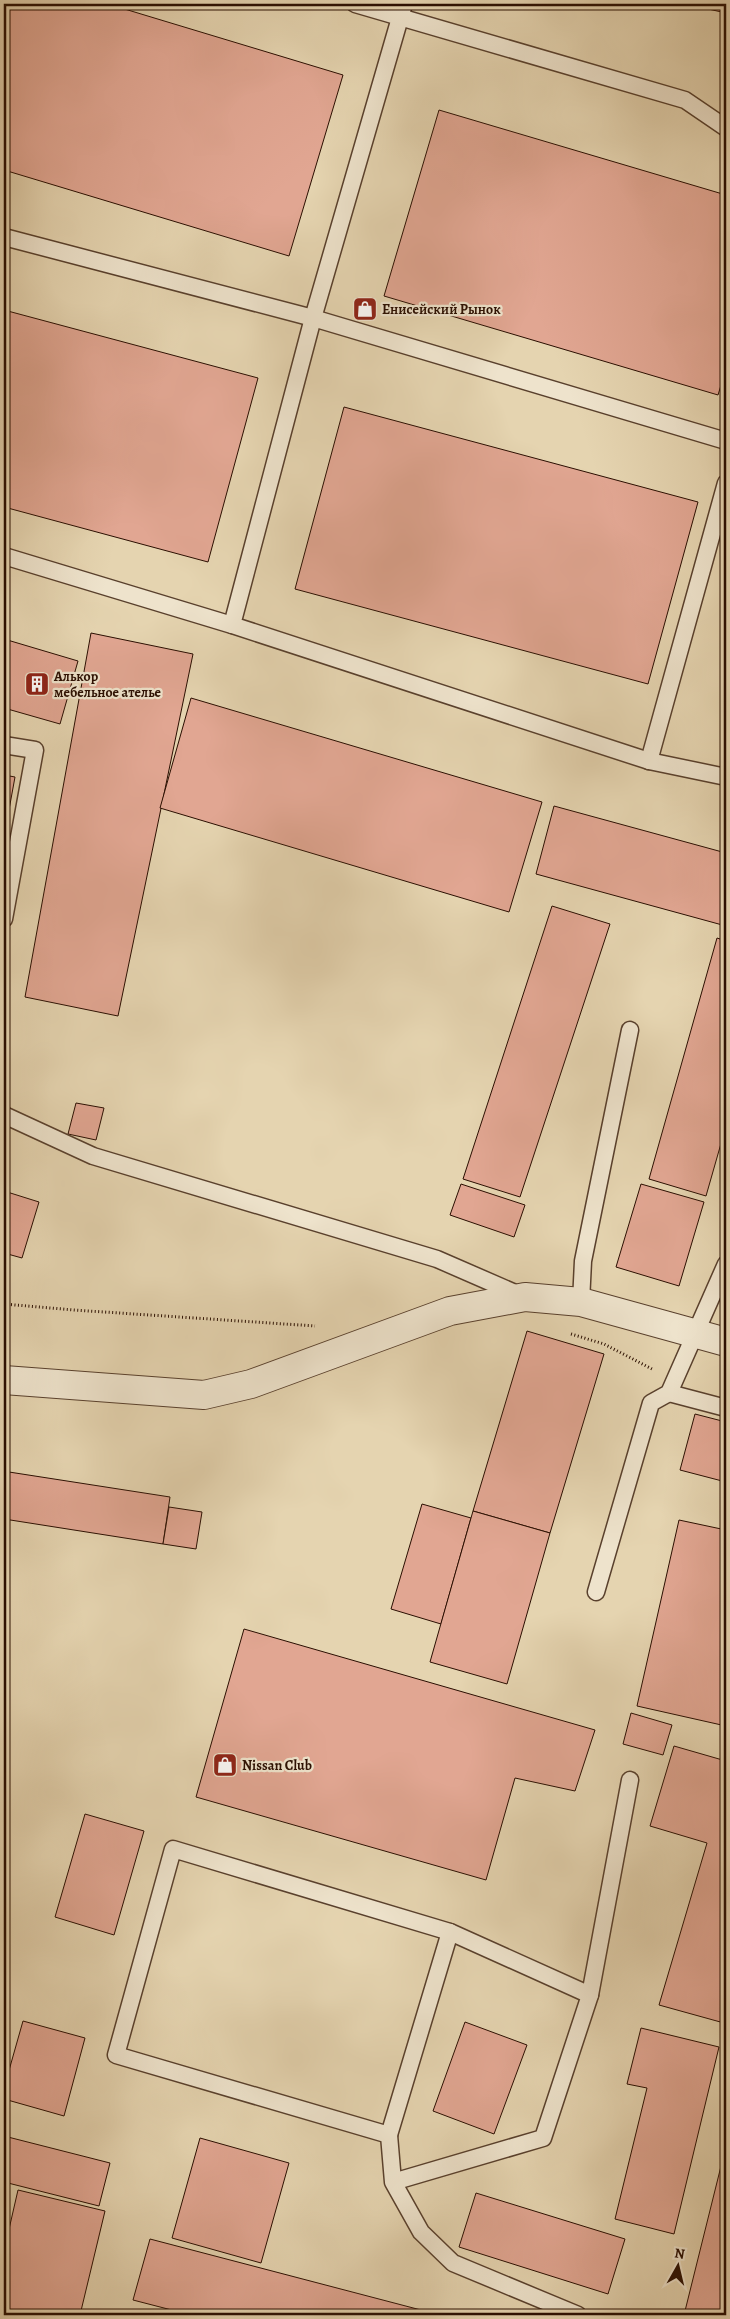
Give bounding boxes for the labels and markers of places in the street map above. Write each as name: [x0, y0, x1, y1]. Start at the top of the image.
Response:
shop icon: Енисейский Рынок: [352, 296, 378, 322]
place label: Енисейский Рынок: [382, 300, 501, 319]
place label: Алькор мебельное ателье: [53, 667, 162, 702]
building icon: Алькор мебельное ателье: [24, 671, 50, 697]
shop icon: Nissan Club: [212, 1752, 238, 1778]
place label: Nissan Club: [242, 1756, 312, 1775]

